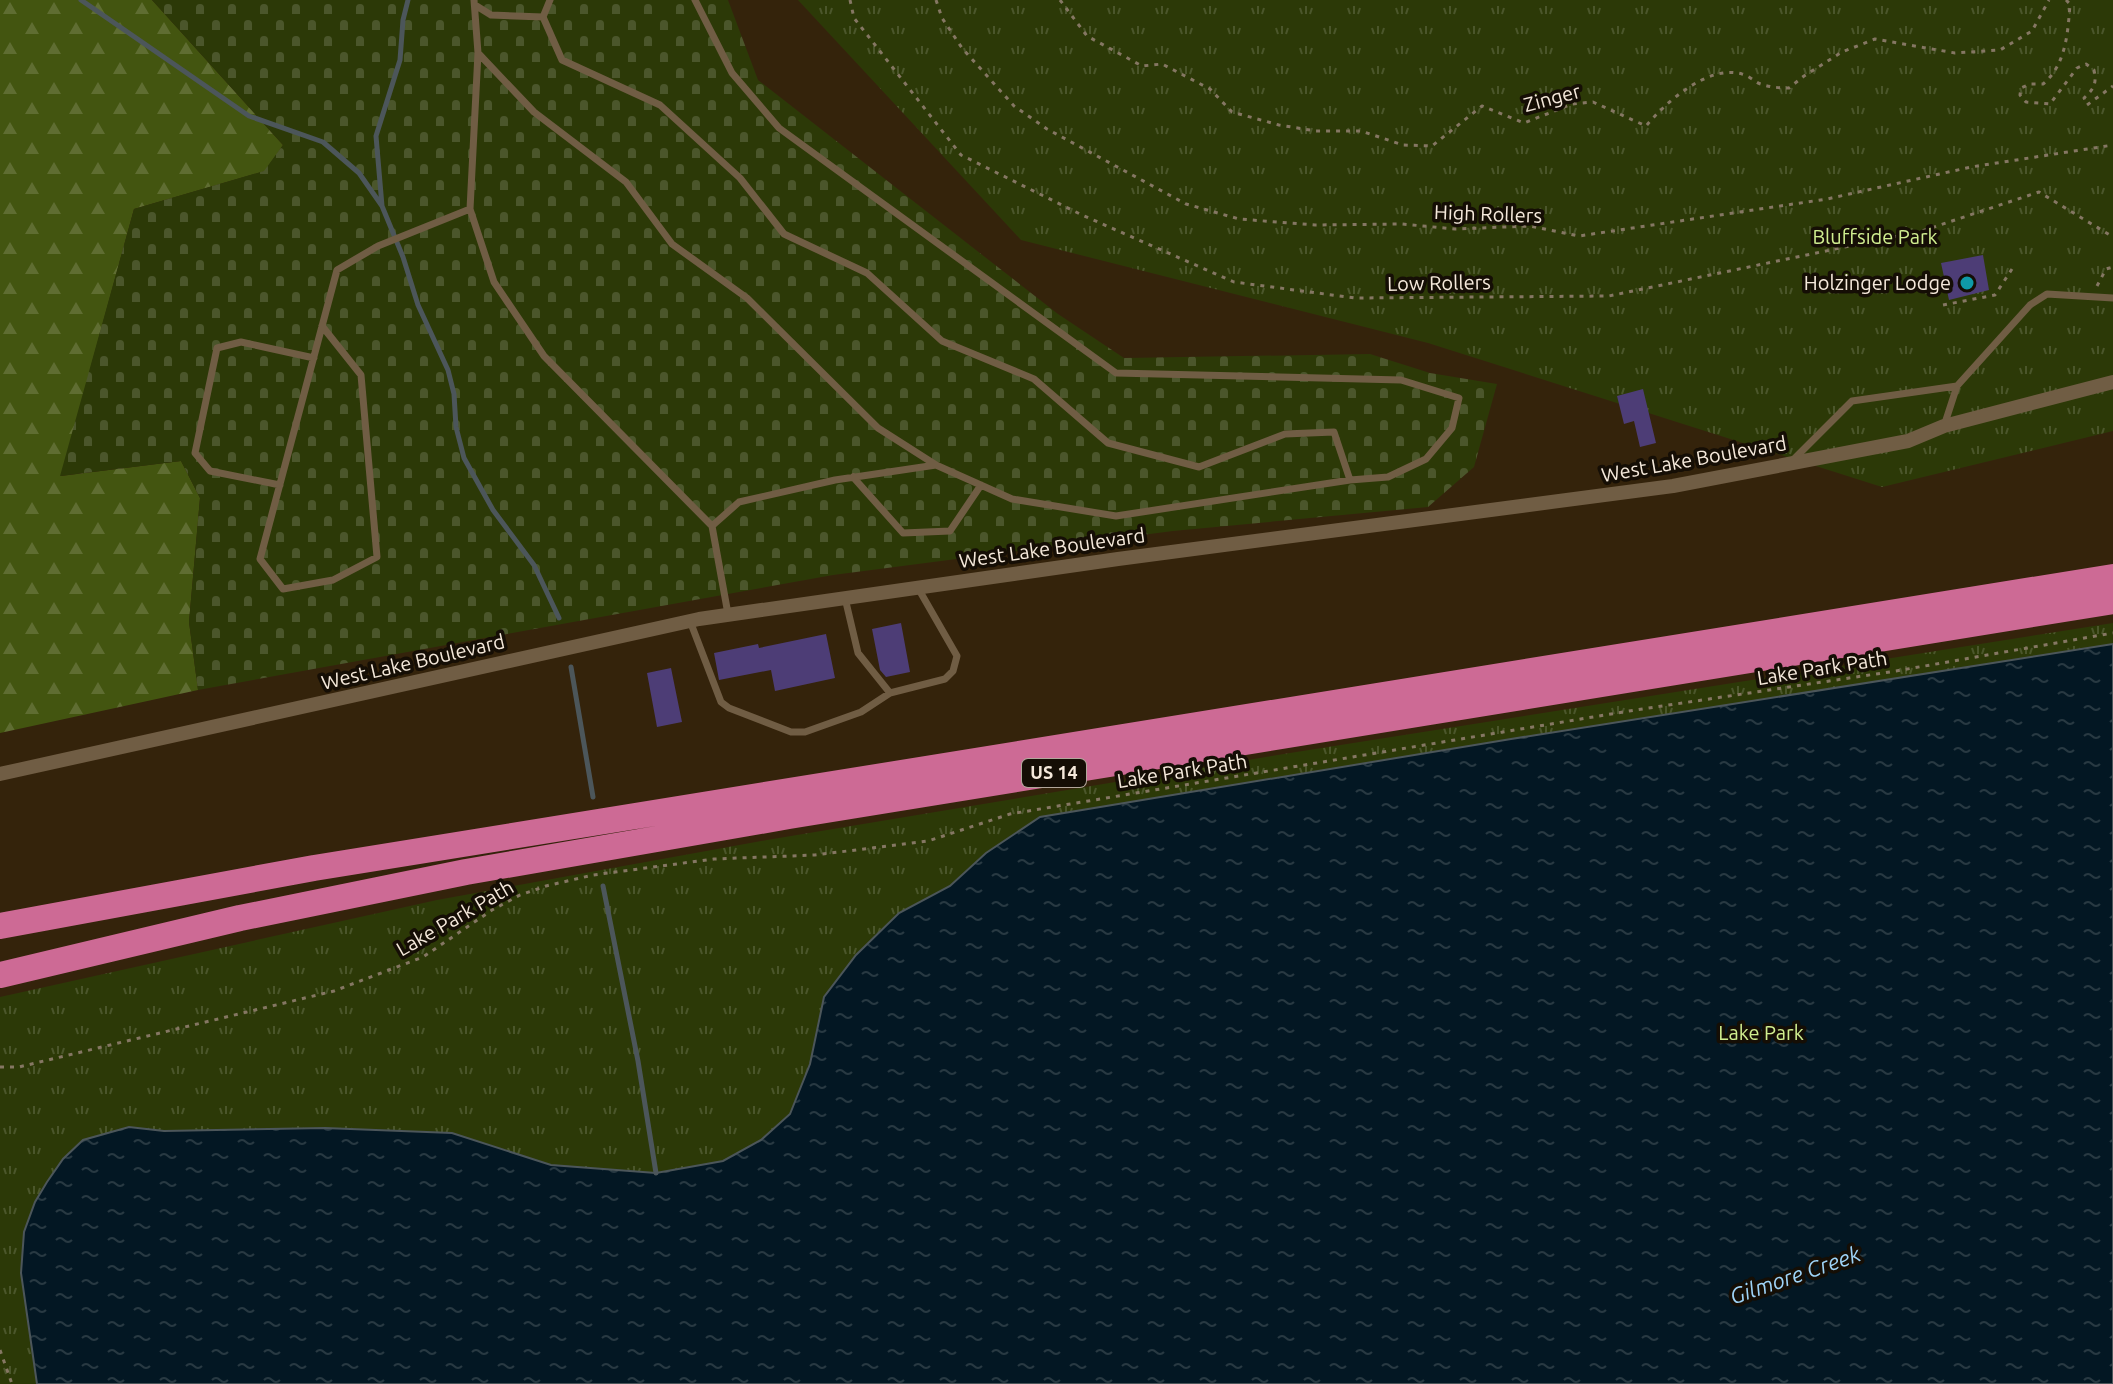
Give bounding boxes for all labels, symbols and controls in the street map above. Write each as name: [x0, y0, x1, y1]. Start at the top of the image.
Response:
street label: Zinger: [1521, 79, 1583, 116]
street label: High Rollers: [1434, 200, 1542, 227]
park label: Bluffside Park: [1812, 225, 1938, 248]
street label: Low Rollers: [1387, 270, 1491, 295]
place label: Holzinger Lodge: [1804, 271, 1951, 294]
marker: Holzinger Lodge: [1958, 274, 1976, 292]
street label: West Lake Boulevard: [1600, 431, 1788, 486]
street label: West Lake Boulevard: [957, 523, 1146, 572]
street label: West Lake Boulevard: [319, 629, 507, 694]
street label: Lake Park Path: [1755, 646, 1889, 689]
street label: Lake Park Path: [1115, 749, 1249, 792]
road number: US 14: [1022, 759, 1086, 787]
street label: Lake Park Path: [392, 875, 517, 960]
park label: Lake Park: [1718, 1021, 1804, 1044]
water label: Gilmore Creek: [1726, 1240, 1864, 1309]

